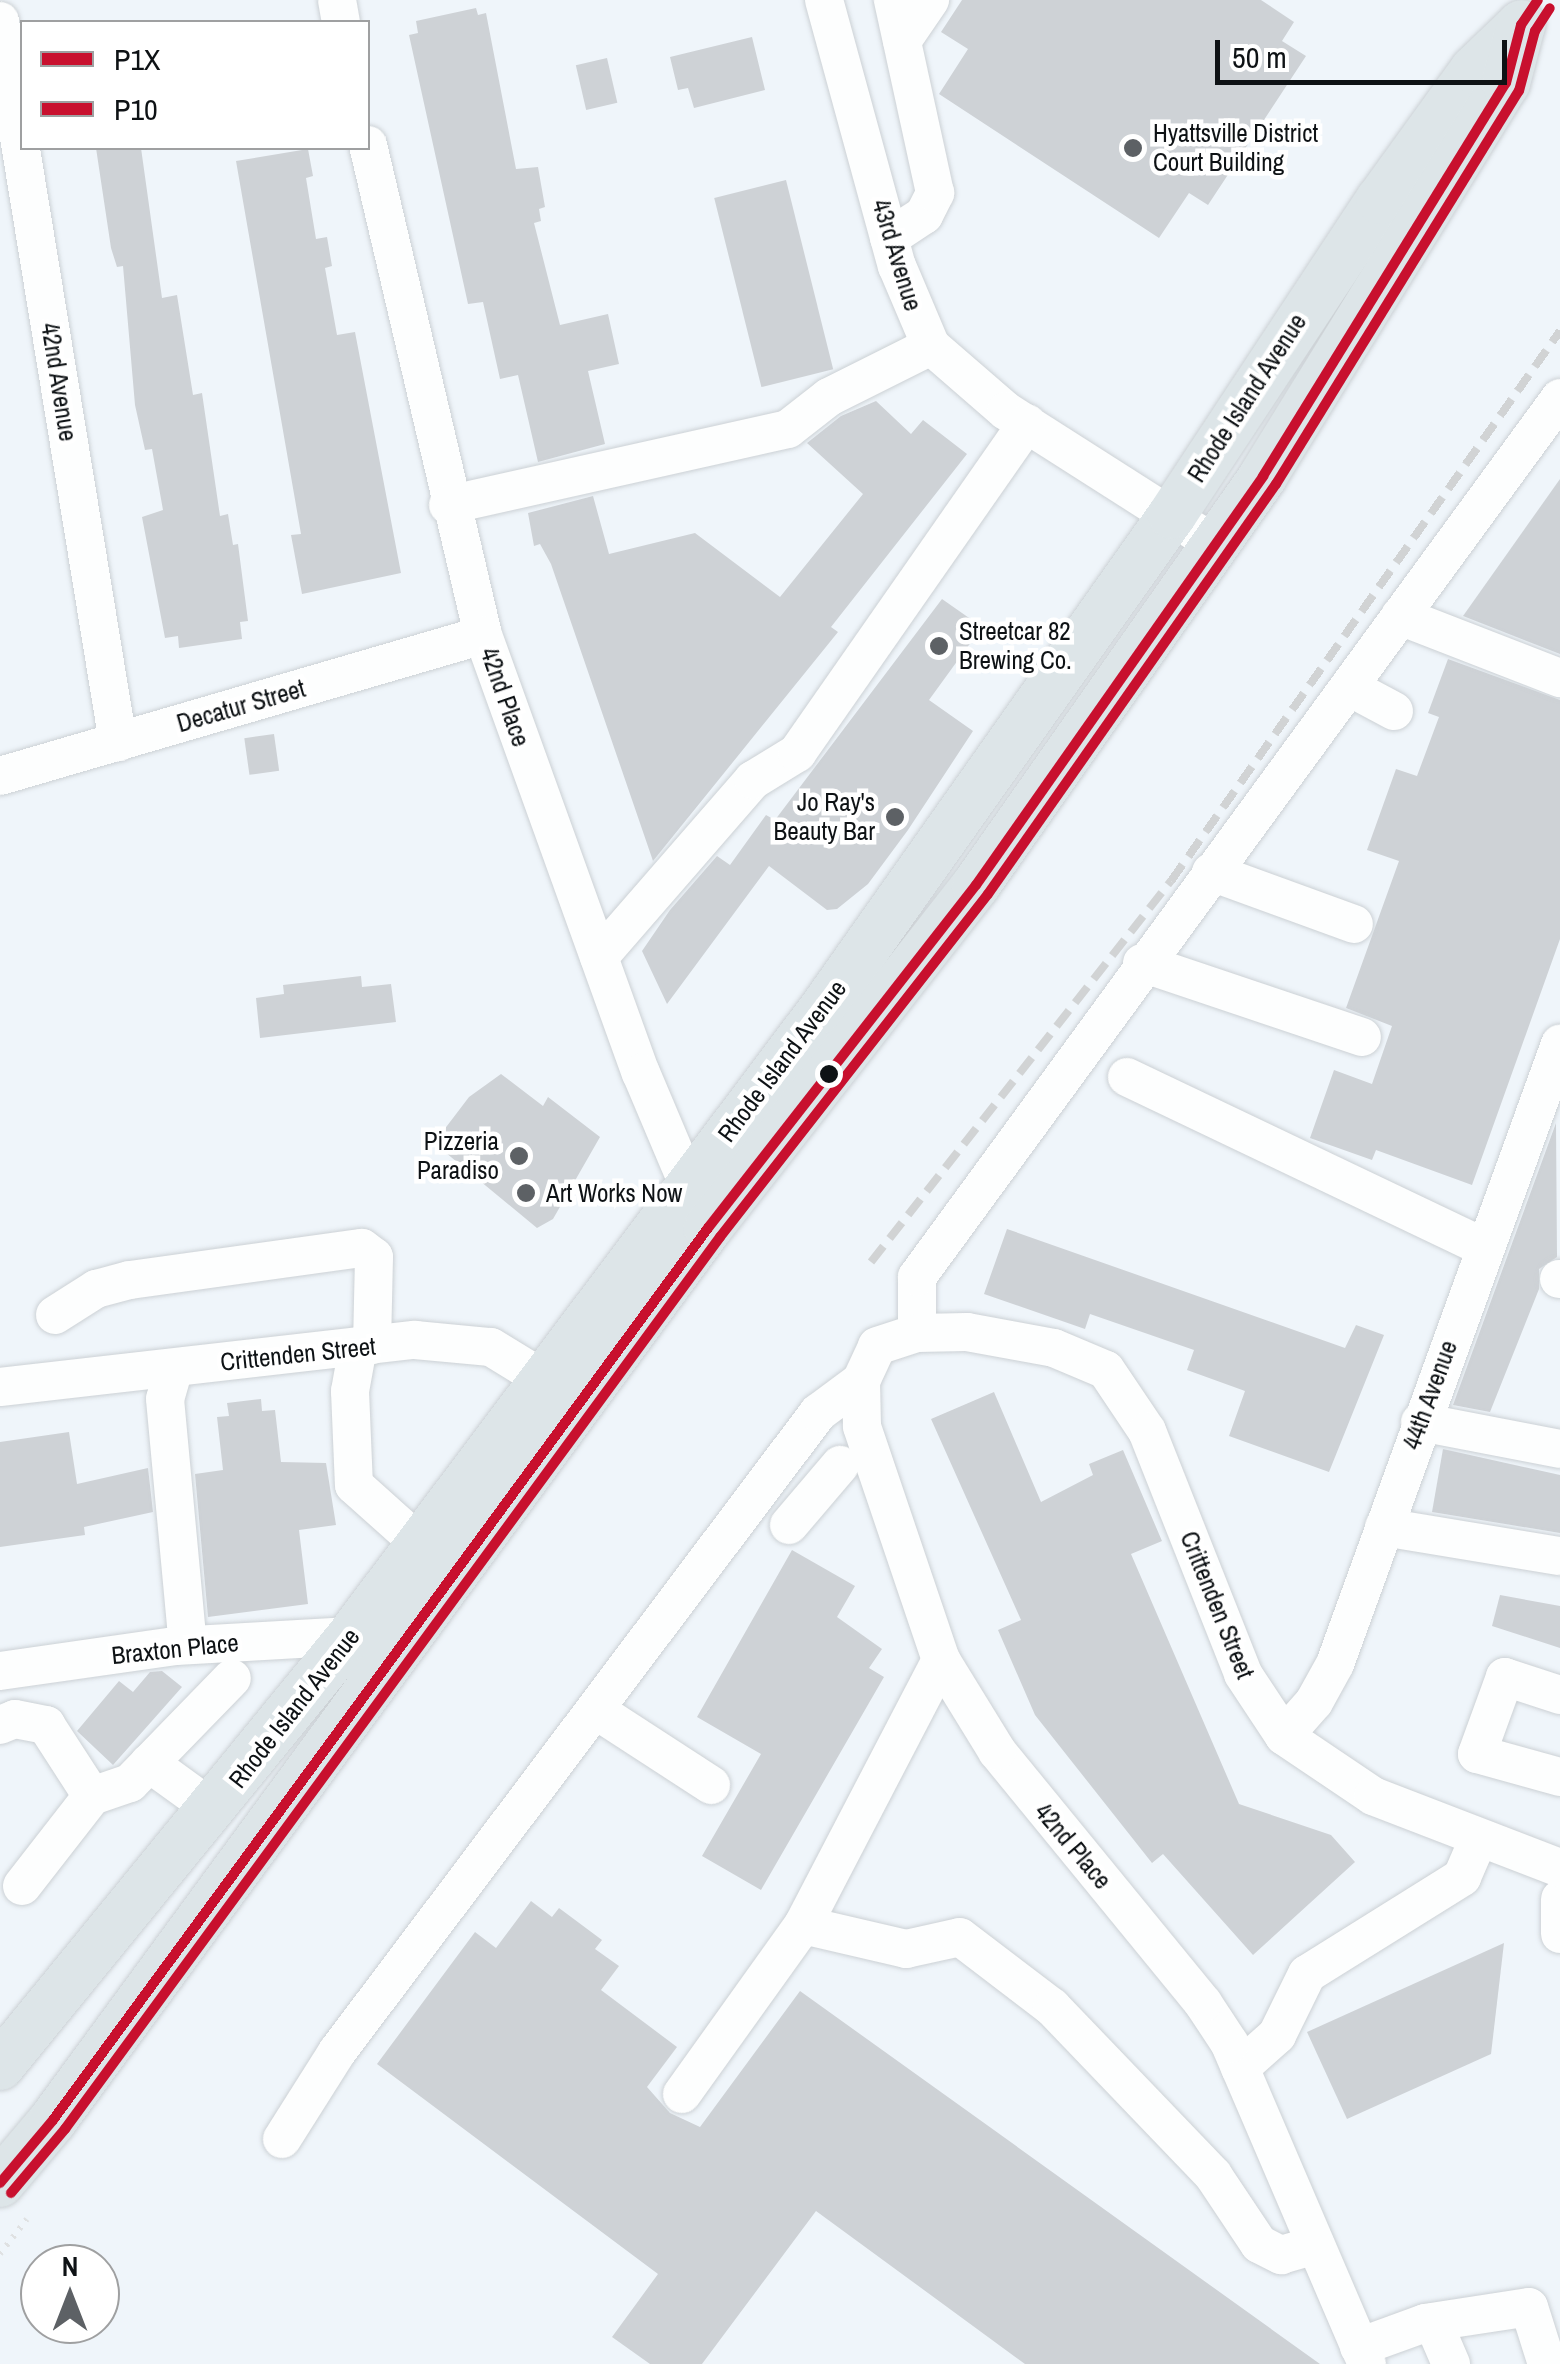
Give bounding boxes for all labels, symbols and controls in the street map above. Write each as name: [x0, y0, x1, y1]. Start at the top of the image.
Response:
legend: [20, 20, 370, 150]
scale bar: [1220, 20, 1512, 82]
text: 50 m: [1232, 37, 1287, 77]
text: P1X: [114, 39, 161, 79]
text: P10: [114, 89, 158, 129]
place label: Hyattsville District Court Building: [1153, 119, 1318, 178]
marker: Hyattsville District Court Building: [1122, 137, 1144, 159]
street label: 43rd Avenue: [866, 195, 928, 315]
street label: Rhode Island Avenue: [1181, 308, 1313, 488]
street label: 42nd Avenue: [35, 320, 83, 444]
place label: Streetcar 82 Brewing Co.: [959, 617, 1072, 676]
marker: Streetcar 82 Brewing Co.: [928, 635, 950, 657]
street label: 42nd Place: [474, 644, 536, 750]
street label: Decatur Street: [173, 673, 309, 739]
place label: Jo Ray's Beauty Bar: [774, 788, 875, 847]
marker: Jo Ray's Beauty Bar: [884, 806, 906, 828]
street label: Rhode Island Avenue: [711, 974, 853, 1148]
unlabelled marker: [819, 1064, 839, 1084]
place label: Pizzeria Paradiso: [417, 1127, 499, 1186]
marker: Pizzeria Paradiso: [508, 1145, 530, 1167]
place label: Art Works Now: [546, 1178, 682, 1208]
marker: Art Works Now: [515, 1182, 537, 1204]
street label: Crittenden Street: [219, 1331, 377, 1377]
street label: 44th Avenue: [1396, 1336, 1464, 1454]
street label: Crittenden Street: [1174, 1527, 1260, 1683]
street label: Rhode Island Avenue: [222, 1622, 366, 1794]
street label: Braxton Place: [110, 1627, 240, 1671]
street label: 42nd Place: [1029, 1797, 1117, 1895]
north arrow: [20, 2244, 120, 2344]
text: N: [62, 2247, 78, 2285]

